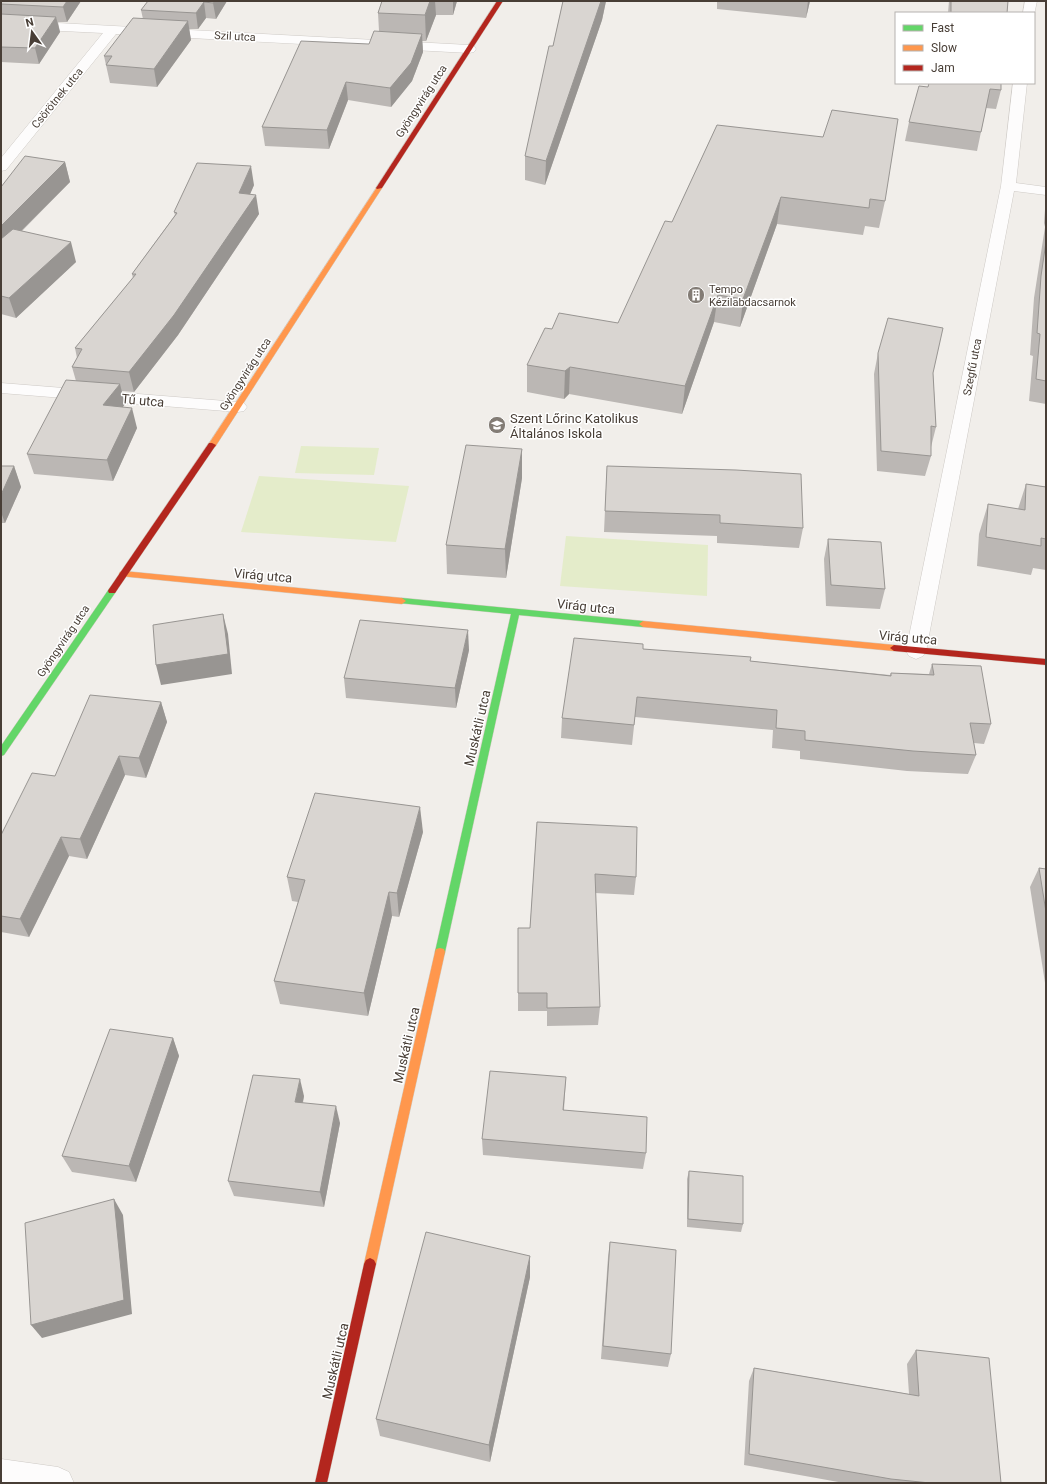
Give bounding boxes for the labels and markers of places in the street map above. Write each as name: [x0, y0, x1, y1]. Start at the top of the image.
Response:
place label: Tempo Kézilabdacsarnok: [709, 283, 796, 309]
building icon: Tempo Kézilabdacsarnok: [686, 285, 706, 305]
place label: Szent Lőrinc Katolikus Általános Iskola: [510, 411, 639, 441]
school or university icon: Szent Lőrinc Katolikus Általános Iskola: [487, 415, 507, 435]

